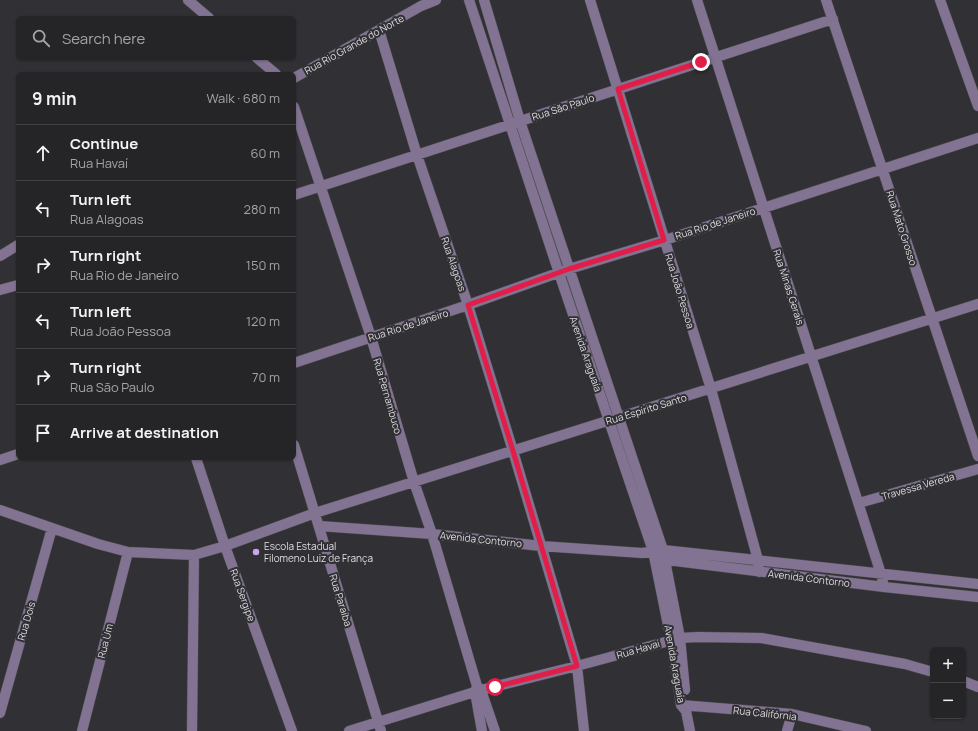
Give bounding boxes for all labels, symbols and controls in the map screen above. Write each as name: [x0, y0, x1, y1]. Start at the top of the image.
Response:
street label: Rua Rio Grande do Norte: [302, 11, 406, 77]
search box: [16, 16, 296, 60]
icon: search: [30, 27, 52, 49]
text: Search here: [62, 28, 145, 49]
route end: [692, 53, 710, 71]
text: 9 min: [32, 87, 77, 110]
text: Walk · 680 m: [206, 89, 280, 107]
street label: Rua São Paulo: [530, 90, 596, 124]
text: Continue: [70, 133, 138, 154]
icon: ahead: [32, 142, 54, 164]
text: 60 m: [250, 144, 280, 162]
text: Rua Havaí: [70, 154, 128, 172]
text: Turn left: [70, 189, 132, 210]
street label: Rua Mato Grosso: [883, 189, 921, 267]
icon: left: [32, 198, 54, 220]
text: 280 m: [243, 200, 280, 218]
street label: Rua Rio de Janeiro: [673, 203, 757, 243]
text: Rua Alagoas: [70, 210, 144, 228]
street label: Rua Alagoas: [438, 235, 470, 293]
text: Turn right: [70, 245, 141, 266]
street label: Rua Minas Gerais: [770, 247, 808, 327]
street label: Rua João Pessoa: [662, 252, 698, 330]
icon: right: [32, 254, 54, 276]
text: 150 m: [246, 256, 280, 274]
text: Rua Rio de Janeiro: [70, 266, 179, 284]
text: Turn left: [70, 301, 132, 322]
street label: Rua Rio de Janeiro: [366, 305, 450, 345]
icon: left: [32, 310, 54, 332]
text: 120 m: [246, 312, 280, 330]
street label: Avenida Araguaía: [567, 314, 605, 394]
text: Rua João Pessoa: [70, 322, 171, 340]
street label: Rua Pernambuco: [370, 356, 406, 436]
text: Turn right: [70, 357, 141, 378]
icon: right: [32, 366, 54, 388]
text: 70 m: [252, 368, 280, 386]
text: Rua São Paulo: [70, 378, 154, 396]
street label: Rua Espírito Santo: [604, 390, 688, 428]
icon: arrive: [32, 422, 54, 444]
text: Arrive at destination: [70, 422, 219, 443]
street label: Travessa Vereda: [880, 469, 956, 503]
street label: Avenida Contorno: [439, 528, 523, 550]
place label: Escola Estadual Filomeno Luiz de França: [264, 539, 373, 565]
marker: Escola Estadual Filomeno Luiz de França: [251, 547, 261, 557]
street label: Avenida Contorno: [767, 566, 851, 590]
street label: Rua Sergipe: [227, 567, 259, 623]
street label: Rua Paraíba: [326, 572, 356, 628]
street label: Rua Dois: [14, 600, 38, 642]
street label: Rua Um: [94, 622, 116, 660]
street label: Avenida Araguaía: [661, 624, 689, 704]
street label: Rua Havaí: [615, 636, 662, 662]
map controls: [930, 647, 966, 719]
button: +: [930, 647, 966, 683]
route start: [486, 678, 504, 696]
button: −: [930, 683, 966, 719]
street label: Rua Califórnia: [732, 703, 798, 723]

